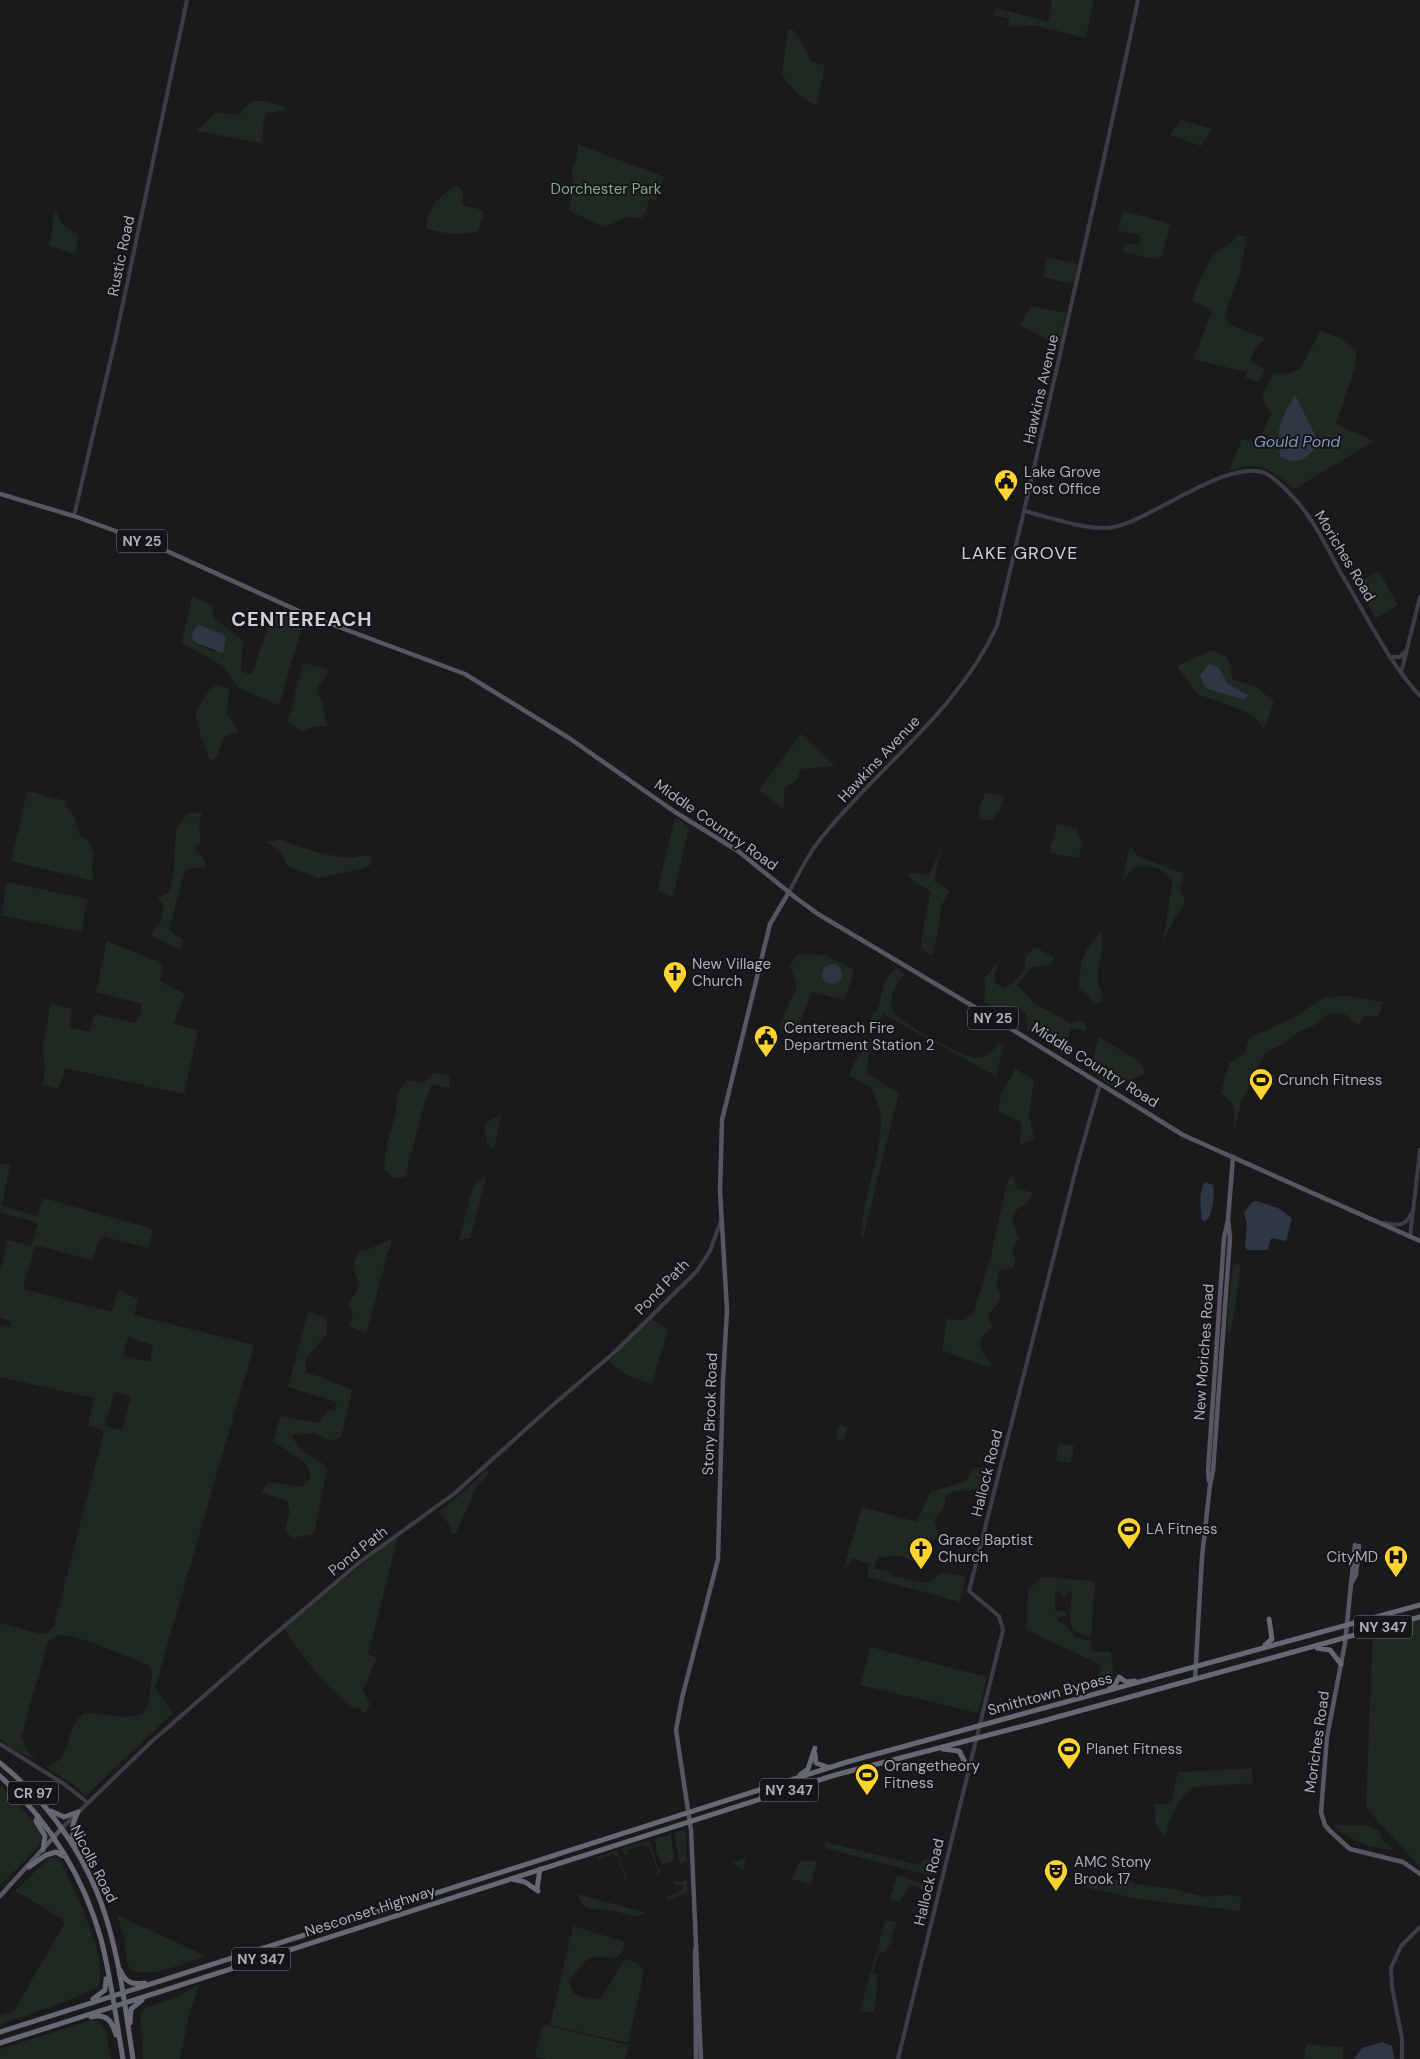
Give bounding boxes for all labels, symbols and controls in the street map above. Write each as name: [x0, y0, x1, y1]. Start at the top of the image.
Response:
park label: Dorchester Park: [551, 179, 662, 199]
street label: Rustic Road: [103, 214, 139, 298]
street label: Hawkins Avenue: [1019, 332, 1063, 446]
water label: Gould Pond: [1254, 431, 1341, 452]
place label: Lake Grove Post Office: [1024, 462, 1101, 499]
public building icon: Lake Grove Post Office: [993, 468, 1019, 502]
street label: Moriches Road: [1310, 507, 1380, 605]
road number: NY 25: [117, 530, 167, 552]
district label: LAKE GROVE: [962, 541, 1078, 565]
district label: CENTEREACH: [231, 606, 373, 632]
street label: Hawkins Avenue: [834, 711, 924, 807]
street label: Middle Country Road: [650, 775, 782, 875]
place label: New Village Church: [692, 954, 771, 991]
church icon: New Village Church: [662, 960, 688, 994]
road number: NY 25: [968, 1006, 1018, 1030]
place label: Centereach Fire Department Station 2: [784, 1018, 934, 1055]
street label: Middle Country Road: [1028, 1018, 1162, 1112]
public building icon: Centereach Fire Department Station 2: [753, 1024, 779, 1058]
sports icon: Crunch Fitness: [1248, 1067, 1274, 1101]
place label: Crunch Fitness: [1278, 1070, 1382, 1090]
street label: Pond Path: [630, 1255, 694, 1319]
street label: New Moriches Road: [1189, 1283, 1219, 1421]
street label: Stony Brook Road: [698, 1352, 722, 1476]
street label: Hallock Road: [967, 1427, 1007, 1519]
sports icon: LA Fitness: [1116, 1516, 1142, 1550]
place label: LA Fitness: [1146, 1519, 1218, 1539]
street label: Pond Path: [324, 1522, 392, 1580]
place label: Grace Baptist Church: [938, 1530, 1033, 1567]
church icon: Grace Baptist Church: [908, 1536, 934, 1570]
hospital icon: CityMD: [1383, 1544, 1409, 1578]
place label: CityMD: [1326, 1547, 1378, 1567]
road number: NY 347: [1354, 1615, 1412, 1638]
street label: Smithtown Bypass: [985, 1668, 1115, 1720]
street label: Moriches Road: [1300, 1690, 1334, 1794]
sports icon: Planet Fitness: [1056, 1736, 1082, 1770]
place label: Planet Fitness: [1086, 1739, 1183, 1759]
place label: Orangetheory Fitness: [884, 1756, 981, 1793]
sports icon: Orangetheory Fitness: [854, 1762, 880, 1796]
road number: NY 347: [760, 1778, 818, 1802]
road number: CR 97: [8, 1782, 58, 1805]
street label: Nicolls Road: [66, 1822, 122, 1906]
street label: Hallock Road: [909, 1836, 949, 1928]
place label: AMC Stony Brook 17: [1074, 1852, 1152, 1889]
theatre icon: AMC Stony Brook 17: [1043, 1858, 1069, 1892]
street label: Nesconset Highway: [302, 1880, 439, 1942]
road number: NY 347: [232, 1948, 290, 1970]

